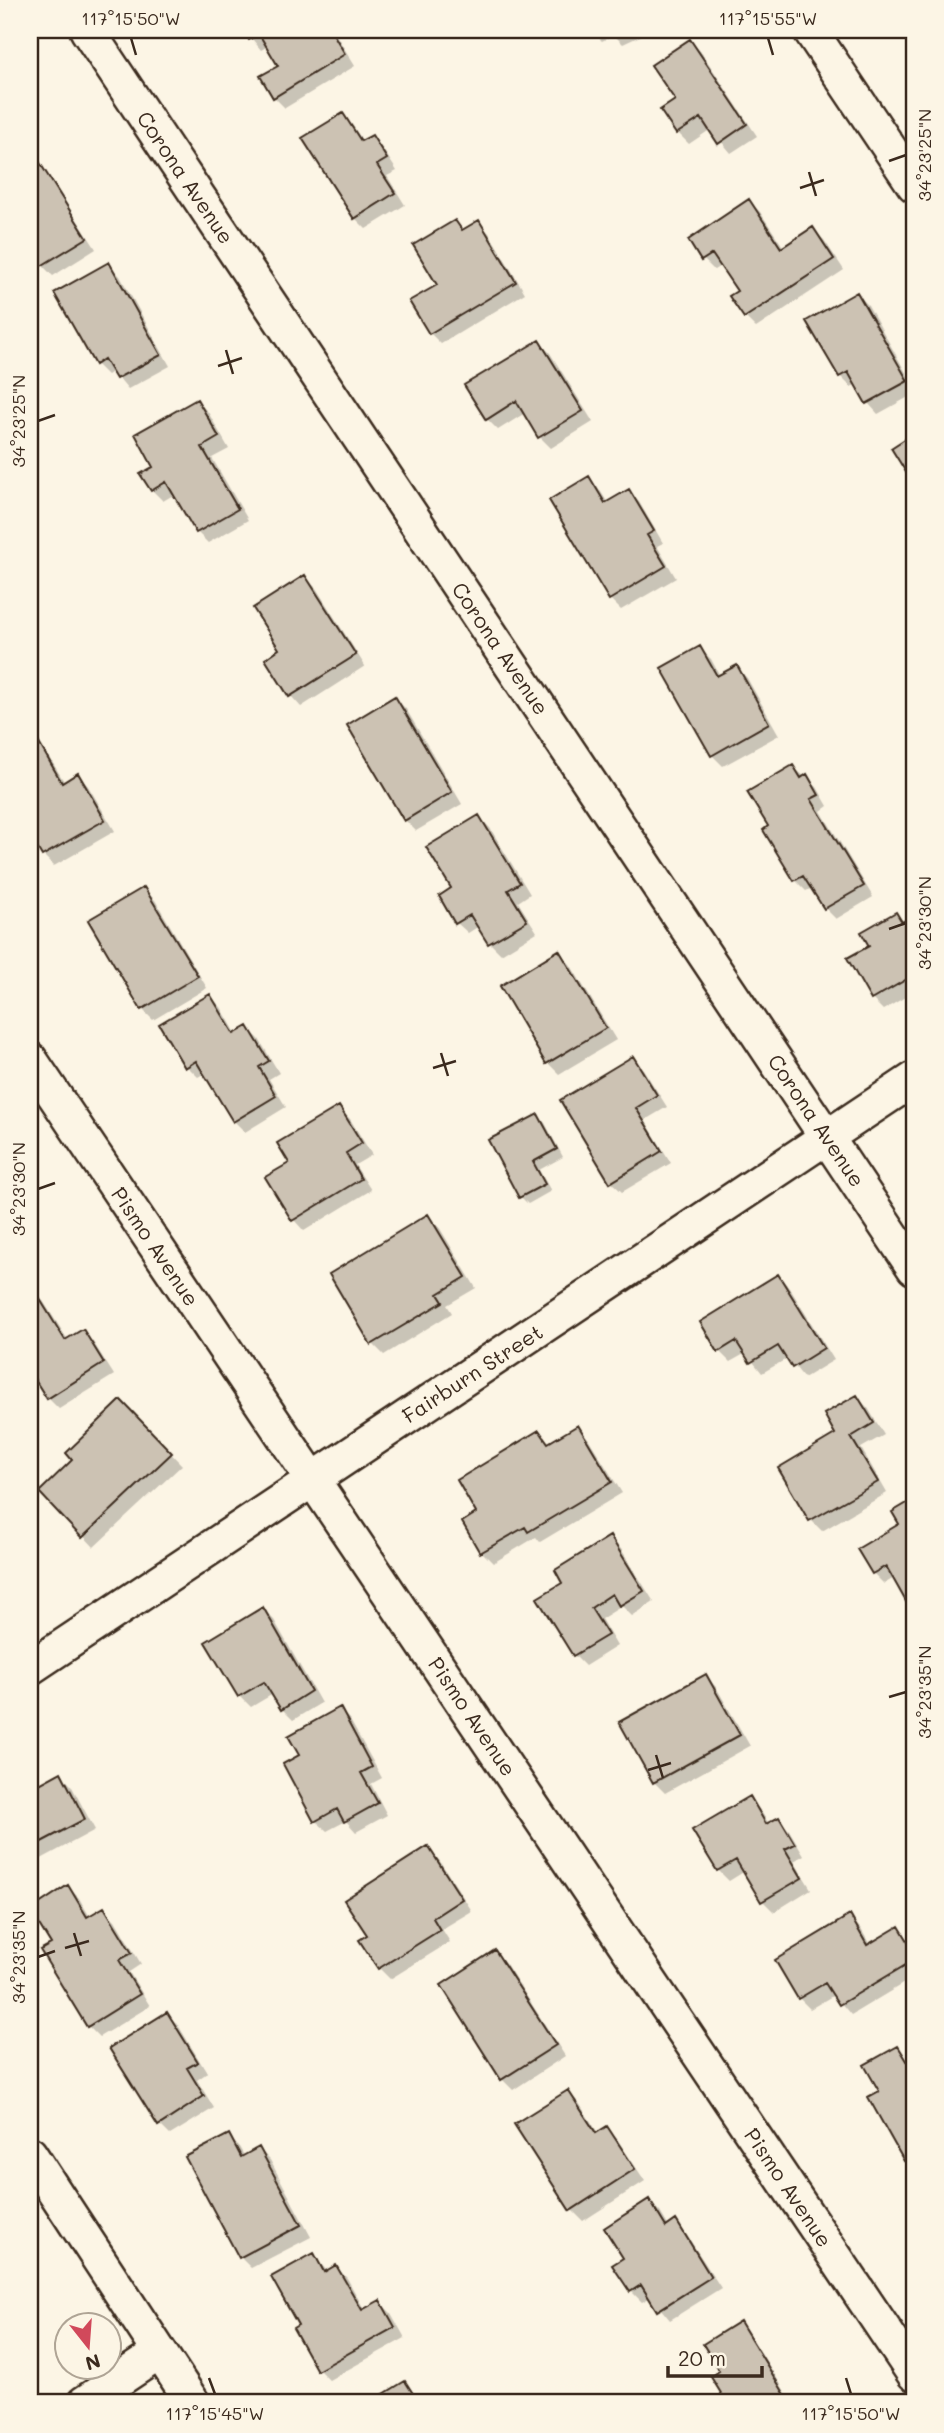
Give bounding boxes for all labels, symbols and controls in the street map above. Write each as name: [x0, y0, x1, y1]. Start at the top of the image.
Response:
text: 117°15'50"W: [81, 6, 181, 30]
text: 117°15'55"W: [719, 6, 817, 30]
street label: Corona Avenue: [132, 105, 240, 249]
text: 34°23'25"N: [912, 109, 936, 201]
text: 34°23'25"N: [6, 375, 30, 467]
street label: Corona Avenue: [447, 576, 555, 720]
text: 34°23'30"N: [912, 876, 936, 970]
street label: Corona Avenue: [763, 1048, 871, 1192]
text: 34°23'30"N: [6, 1142, 30, 1236]
street label: Pismo Avenue: [106, 1181, 206, 1311]
street label: Fairburn Street: [397, 1317, 547, 1429]
text: 34°23'35"N: [912, 1645, 936, 1739]
street label: Pismo Avenue: [423, 1651, 523, 1781]
text: 34°23'35"N: [6, 1910, 30, 2004]
street label: Pismo Avenue: [739, 2122, 839, 2252]
north arrow: [52, 2310, 122, 2380]
scale bar: [668, 2335, 762, 2379]
text: 20 m: [678, 2344, 726, 2371]
text: N: [83, 2349, 104, 2377]
text: 117°15'45"W: [166, 2401, 264, 2425]
text: 117°15'50"W: [801, 2401, 901, 2425]

